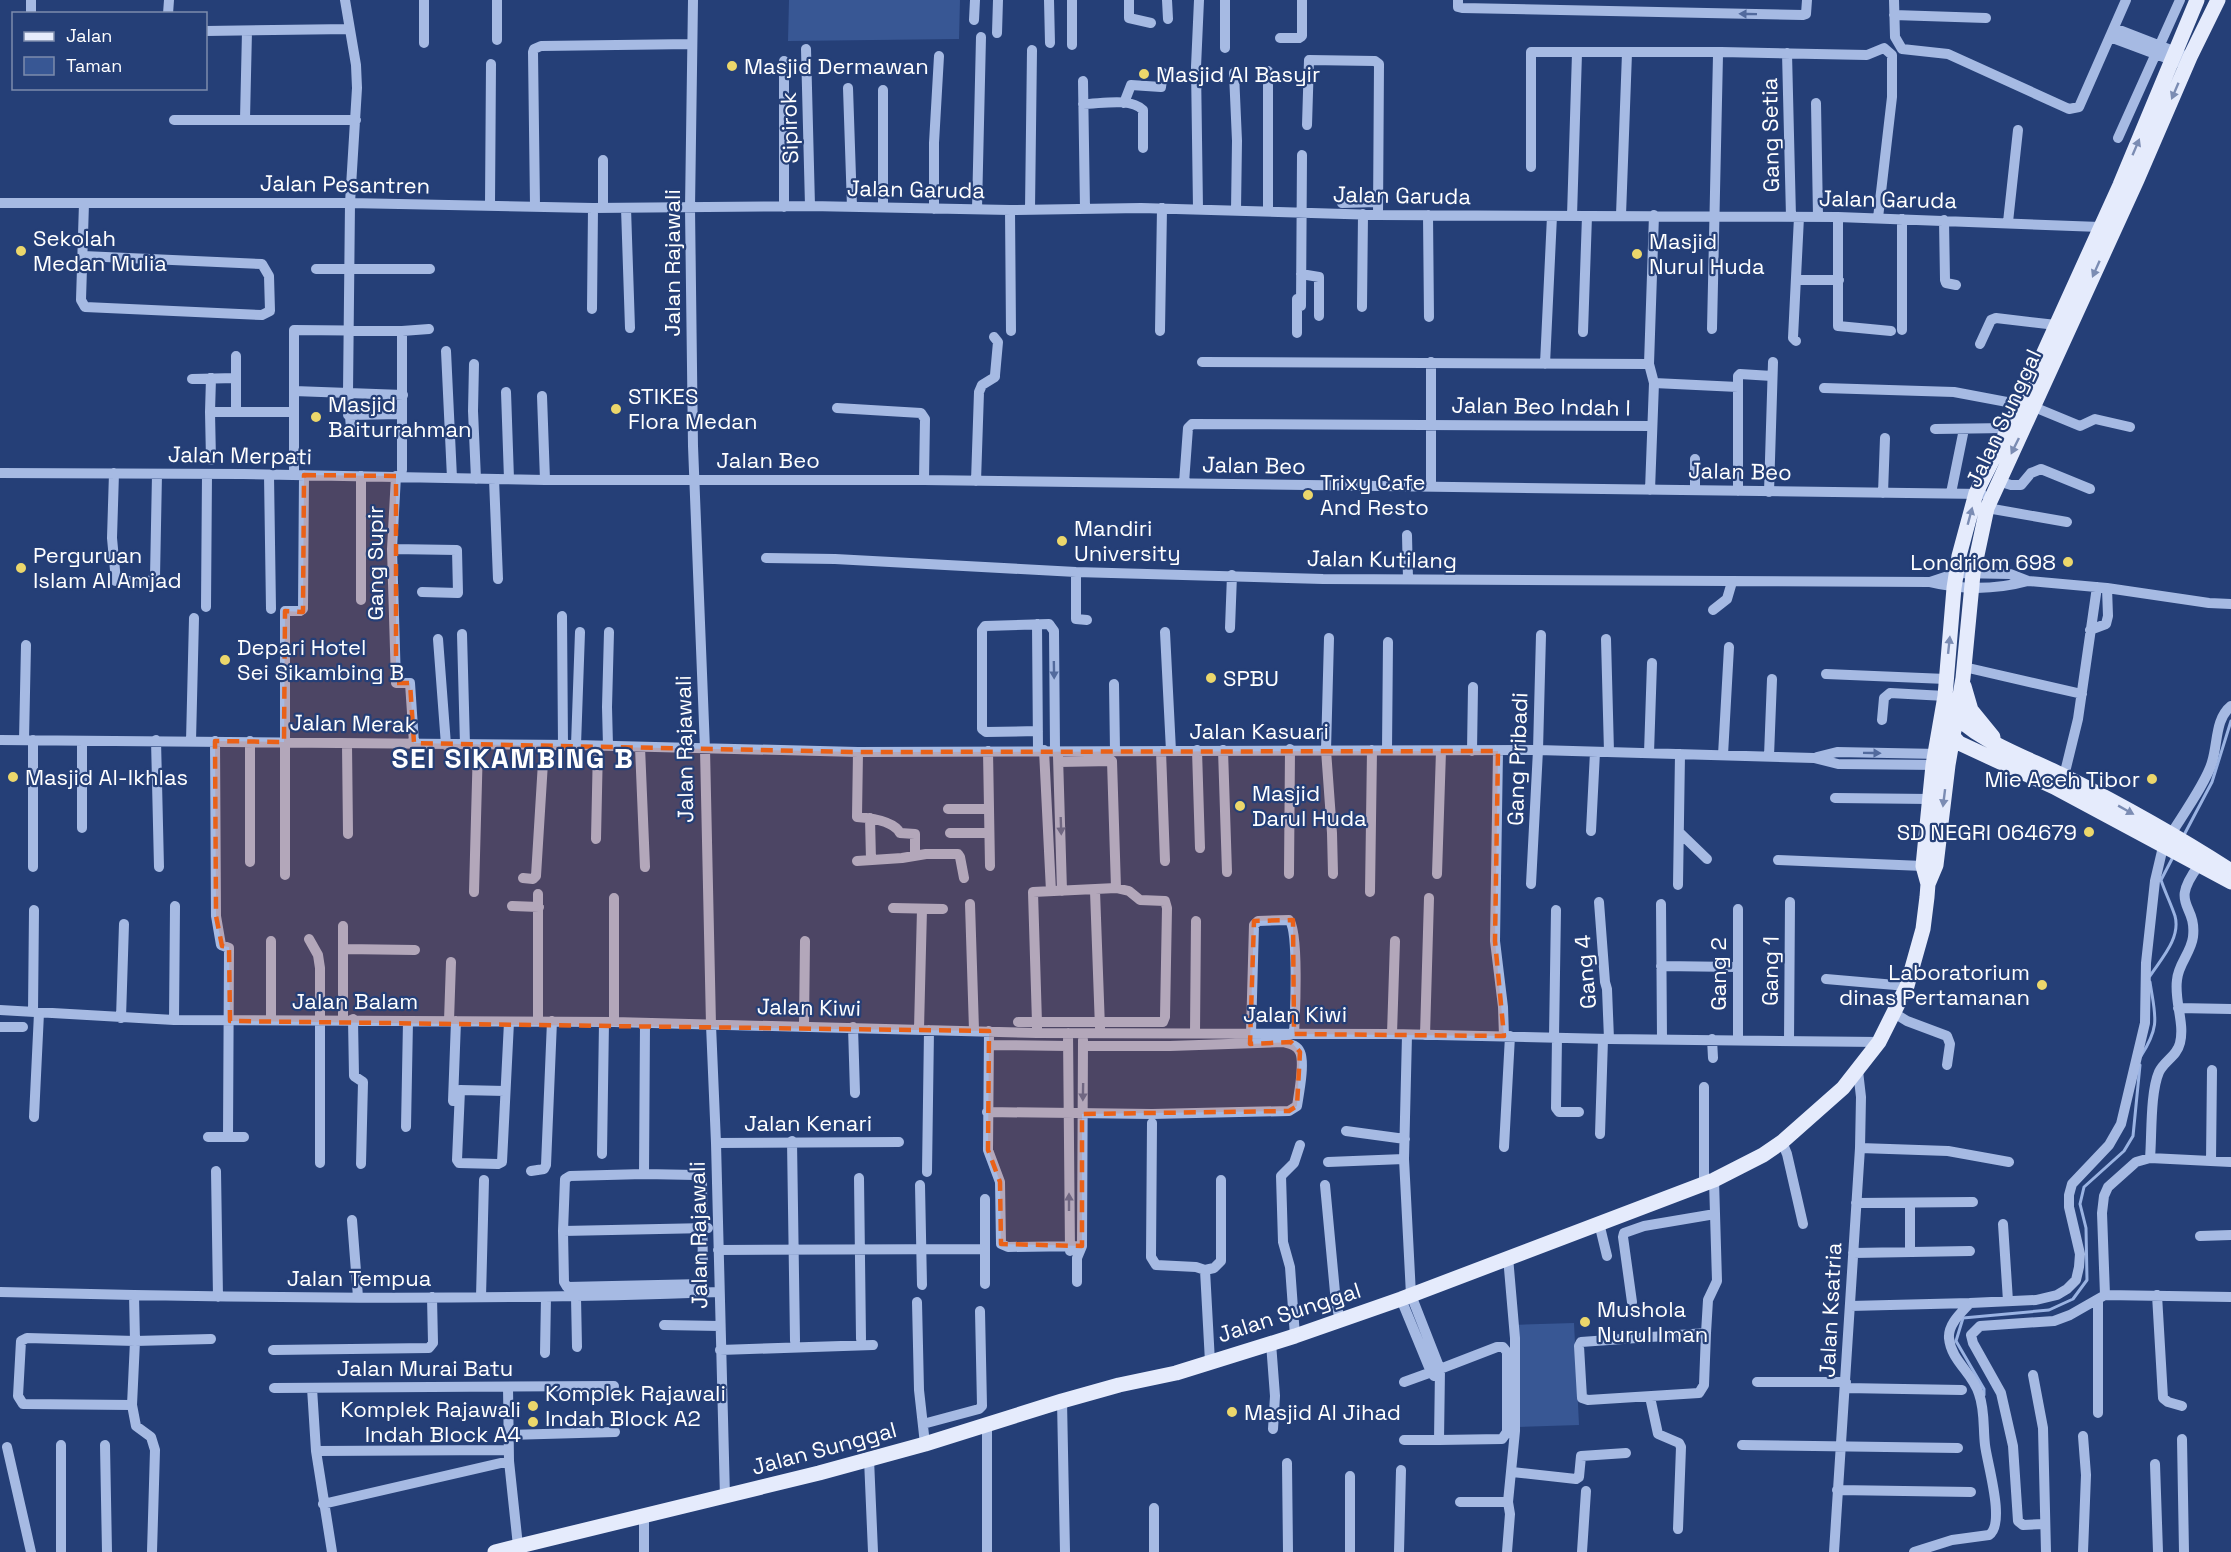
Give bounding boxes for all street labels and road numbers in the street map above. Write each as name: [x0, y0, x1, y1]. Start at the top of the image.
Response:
street label: Gang Setia: [1755, 77, 1785, 193]
street label: Sipirok: [774, 91, 804, 164]
street label: Jalan Pesantren: [260, 169, 430, 199]
street label: Jalan Garuda: [847, 174, 986, 204]
street label: Jalan Garuda: [1333, 180, 1472, 210]
street label: Jalan Garuda: [1819, 184, 1958, 214]
street label: Jalan Rajawali: [658, 189, 686, 337]
street label: Jalan Sunggal: [1959, 345, 2047, 491]
street label: Jalan Beo Indah I: [1451, 390, 1631, 422]
street label: Jalan Merpati: [168, 440, 312, 470]
street label: Jalan Beo: [716, 446, 820, 474]
street label: Jalan Beo: [1202, 450, 1306, 480]
street label: Jalan Beo: [1688, 456, 1792, 486]
street label: Gang Supir: [361, 505, 389, 621]
street label: Jalan Kutilang: [1307, 544, 1457, 574]
street label: Jalan Rajawali: [669, 675, 699, 823]
street label: Gang Pribadi: [1501, 692, 1533, 826]
street label: Jalan Merak: [289, 708, 417, 738]
street label: Jalan Kasuari: [1189, 717, 1329, 745]
street label: Gang 4: [1568, 934, 1602, 1010]
street label: Gang 1: [1755, 936, 1785, 1006]
street label: Gang 2: [1704, 937, 1732, 1011]
street label: Jalan Balam: [292, 987, 418, 1015]
street label: Jalan Kiwi: [757, 992, 861, 1022]
street label: Jalan Kiwi: [1243, 1000, 1347, 1028]
street label: Jalan Kenari: [744, 1109, 872, 1137]
street label: Jalan Rajawali: [683, 1161, 713, 1309]
street label: Jalan Ksatria: [1812, 1241, 1848, 1378]
street label: Jalan Tempua: [287, 1264, 432, 1292]
street label: Jalan Sunggal: [1214, 1276, 1364, 1348]
street label: Jalan Murai Batu: [337, 1354, 513, 1382]
street label: Jalan Sunggal: [748, 1415, 900, 1481]

